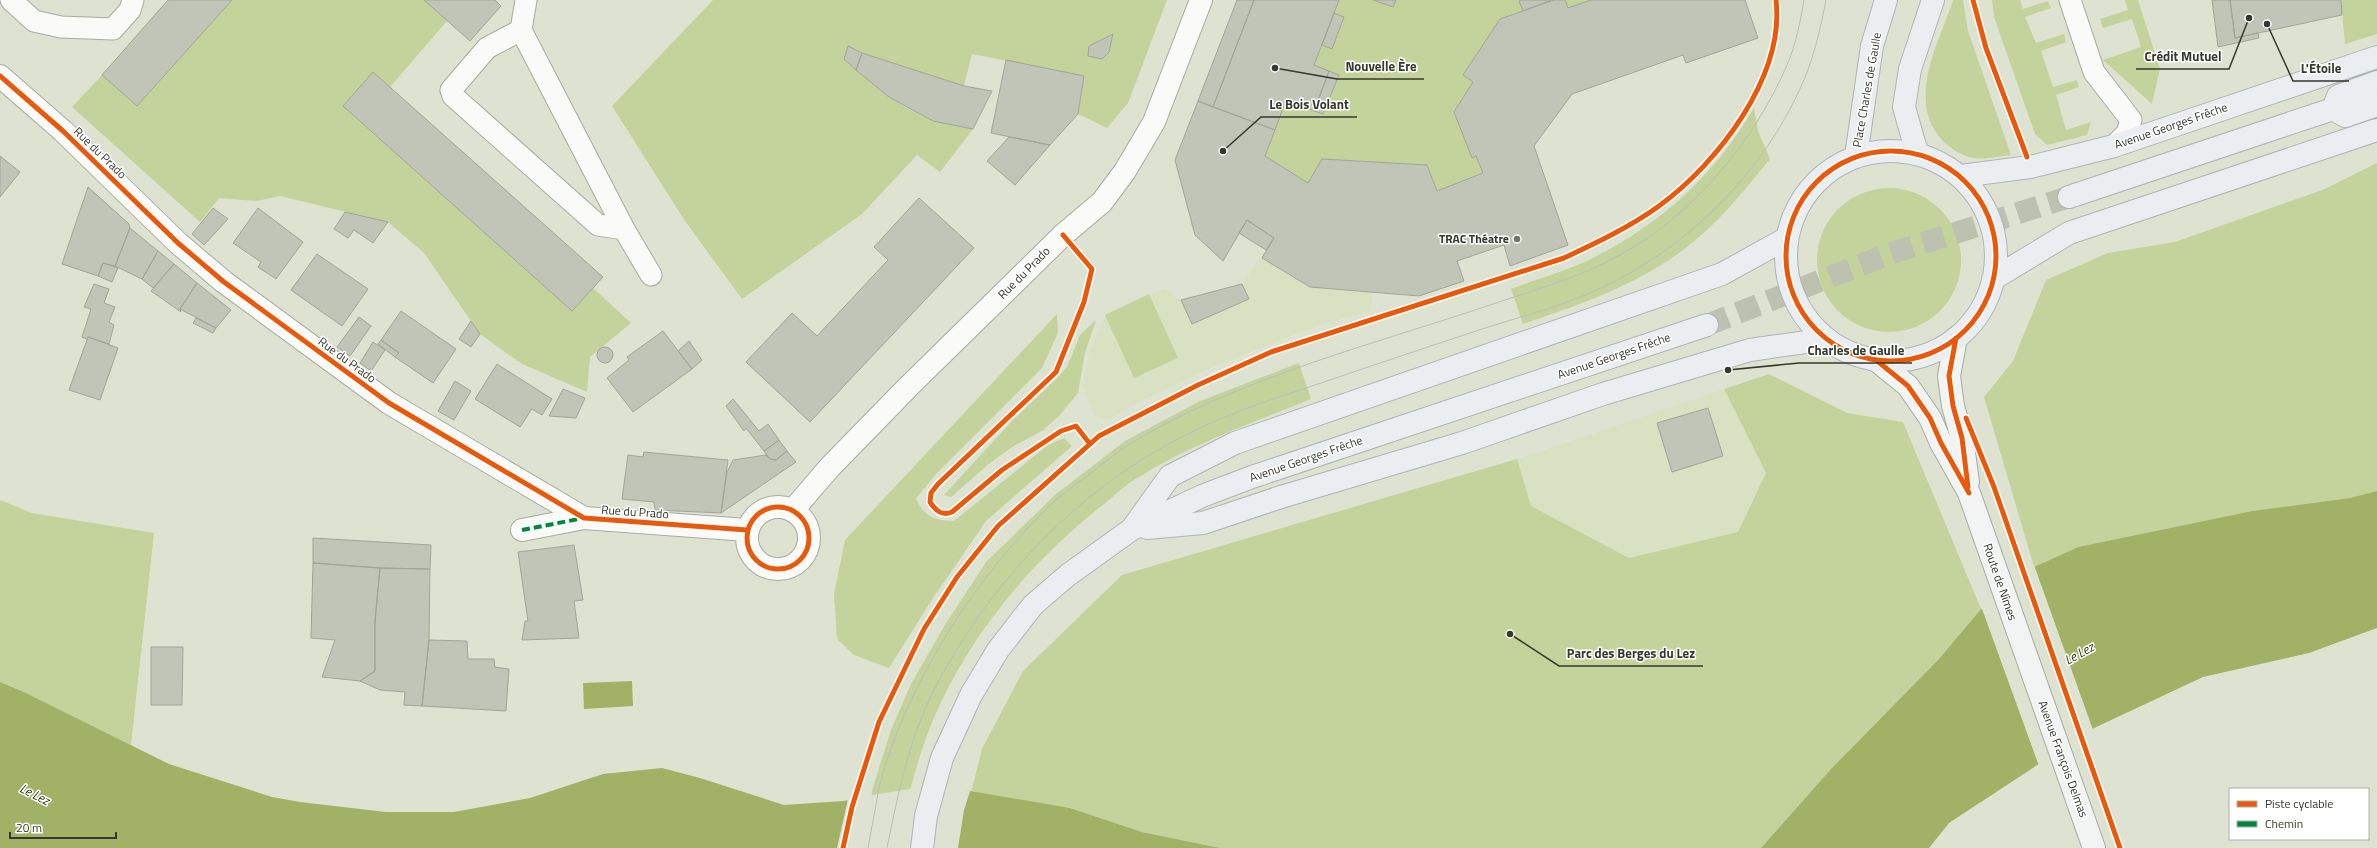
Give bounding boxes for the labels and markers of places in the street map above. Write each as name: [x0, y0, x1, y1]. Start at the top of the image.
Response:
callout: Crédit Mutuel: [2136, 44, 2229, 69]
callout: Nouvelle Ère: [1337, 54, 1424, 79]
callout: L'Étoile: [2293, 56, 2349, 81]
callout: Le Bois Volant: [1261, 92, 1357, 117]
place label: TRAC Théatre: [1439, 229, 1509, 248]
marker: TRAC Théatre: [1512, 234, 1522, 244]
callout: Charles de Gaulle: [1799, 338, 1912, 363]
callout: Parc des Berges du Lez: [1559, 641, 1703, 666]

